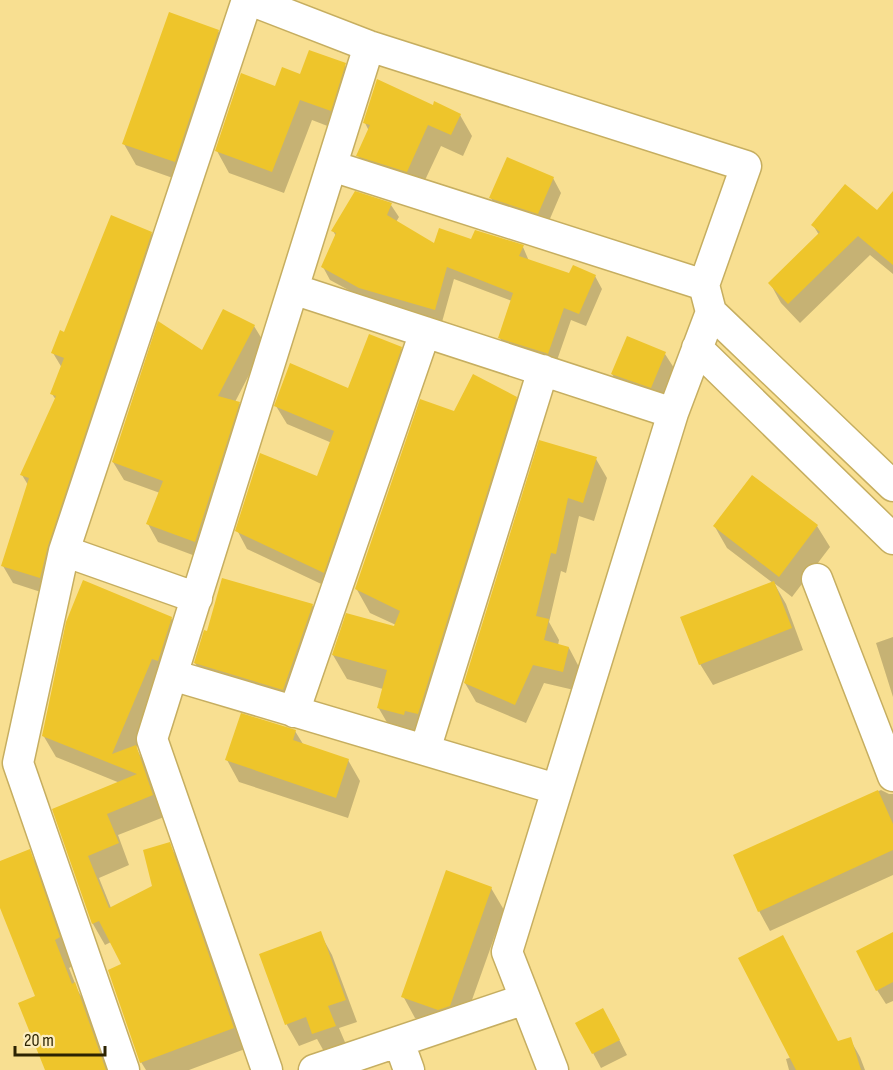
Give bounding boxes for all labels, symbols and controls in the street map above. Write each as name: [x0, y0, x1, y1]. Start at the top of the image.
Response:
scale bar: [15, 1019, 105, 1057]
text: 20 m: [24, 1030, 54, 1051]

